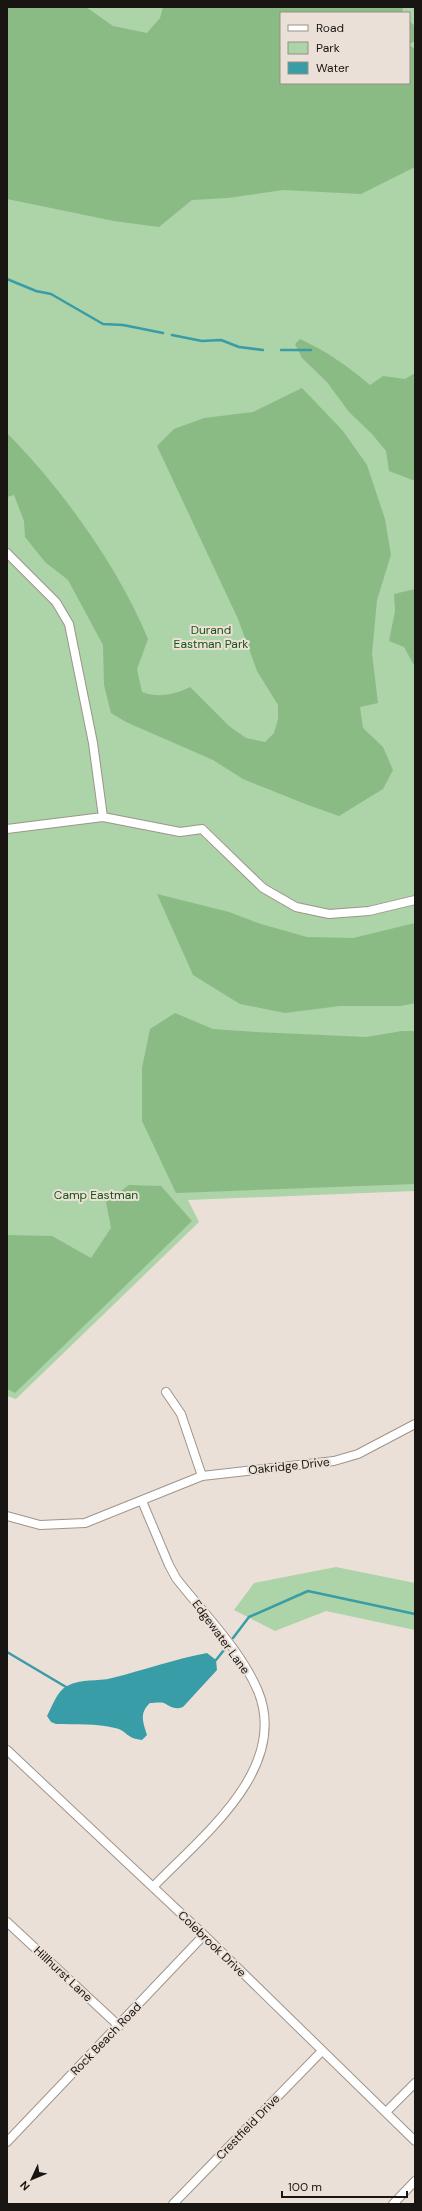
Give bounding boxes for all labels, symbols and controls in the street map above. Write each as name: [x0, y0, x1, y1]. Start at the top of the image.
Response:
legend: [280, 12, 410, 84]
text: Road: [316, 20, 344, 36]
text: Park: [316, 40, 340, 56]
text: Water: [316, 60, 350, 76]
park label: Durand Eastman Park: [174, 622, 248, 652]
park label: Camp Eastman: [54, 1187, 138, 1203]
street label: Oakridge Drive: [248, 1454, 331, 1478]
street label: Edgewater Lane: [189, 1597, 253, 1678]
street label: Colebrook Drive: [174, 1907, 250, 1981]
street label: Hillhurst Lane: [30, 1943, 96, 2005]
street label: Rock Beach Road: [67, 1999, 145, 2079]
street label: Crestfield Drive: [213, 2091, 284, 2163]
north arrow: [12, 2159, 52, 2199]
scale bar: [282, 2173, 407, 2199]
text: N: [17, 2178, 33, 2194]
text: 100 m: [288, 2179, 322, 2195]

